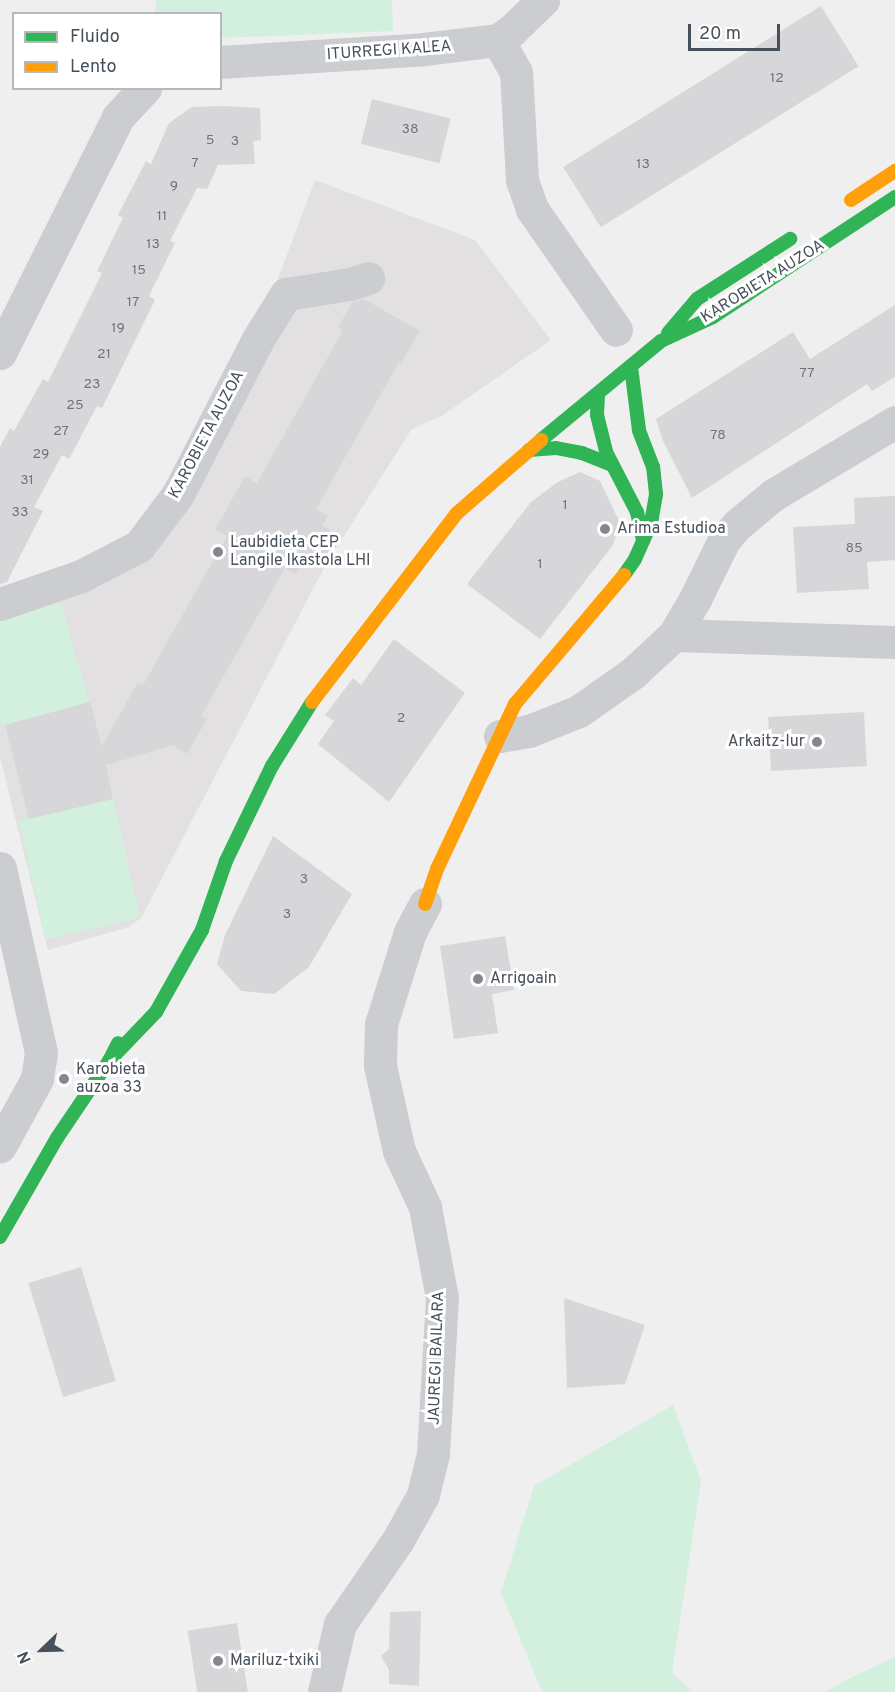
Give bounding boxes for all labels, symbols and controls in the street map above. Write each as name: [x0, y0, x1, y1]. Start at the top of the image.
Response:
legend: [12, 12, 222, 90]
scale bar: [691, 12, 782, 50]
text: 20 m: [699, 23, 741, 46]
text: Fluido: [70, 26, 120, 49]
street label: ITURREGI KALEA: [326, 37, 452, 65]
text: Lento: [70, 56, 116, 79]
house number: 12: [770, 71, 784, 87]
house number: 38: [402, 122, 418, 138]
house number: 5: [206, 133, 214, 149]
house number: 3: [231, 134, 239, 150]
house number: 7: [191, 156, 199, 172]
house number: 13: [636, 157, 650, 173]
house number: 9: [170, 179, 178, 195]
house number: 11: [157, 209, 167, 225]
street label: KAROBIETA AUZOA: [697, 236, 829, 328]
house number: 13: [146, 237, 160, 253]
house number: 15: [132, 263, 146, 279]
house number: 17: [127, 295, 139, 311]
house number: 19: [111, 321, 125, 337]
house number: 21: [97, 347, 111, 363]
house number: 77: [799, 366, 815, 382]
street label: KAROBIETA AUZOA: [165, 367, 249, 503]
house number: 23: [84, 377, 100, 393]
house number: 25: [66, 398, 84, 414]
house number: 27: [53, 424, 69, 440]
house number: 78: [710, 428, 726, 444]
house number: 29: [33, 447, 49, 463]
house number: 31: [20, 473, 34, 489]
house number: 1: [562, 498, 568, 514]
house number: 33: [12, 505, 28, 521]
place label: Arima Estudioa: [617, 519, 726, 539]
marker: Arima Estudioa: [598, 522, 612, 536]
place label: Laubidieta CEP Langile Ikastola LHI: [230, 533, 371, 571]
house number: 85: [845, 541, 863, 557]
marker: Laubidieta CEP Langile Ikastola LHI: [211, 545, 225, 559]
house number: 1: [537, 557, 543, 573]
house number: 2: [397, 711, 405, 727]
place label: Arkaitz-lur: [728, 732, 805, 752]
marker: Arkaitz-lur: [810, 735, 824, 749]
house number: 3: [300, 872, 308, 888]
house number: 3: [283, 907, 291, 923]
place label: Arrigoain: [490, 969, 557, 989]
marker: Arrigoain: [471, 972, 485, 986]
place label: Karobieta auzoa 33: [76, 1060, 146, 1098]
marker: Karobieta auzoa 33: [57, 1072, 71, 1086]
street label: JAUREGI BAILARA: [425, 1291, 449, 1425]
north arrow: [12, 1620, 72, 1680]
text: N: [14, 1648, 37, 1666]
place label: Mariluz-txiki: [230, 1651, 319, 1671]
marker: Mariluz-txiki: [211, 1654, 225, 1668]

